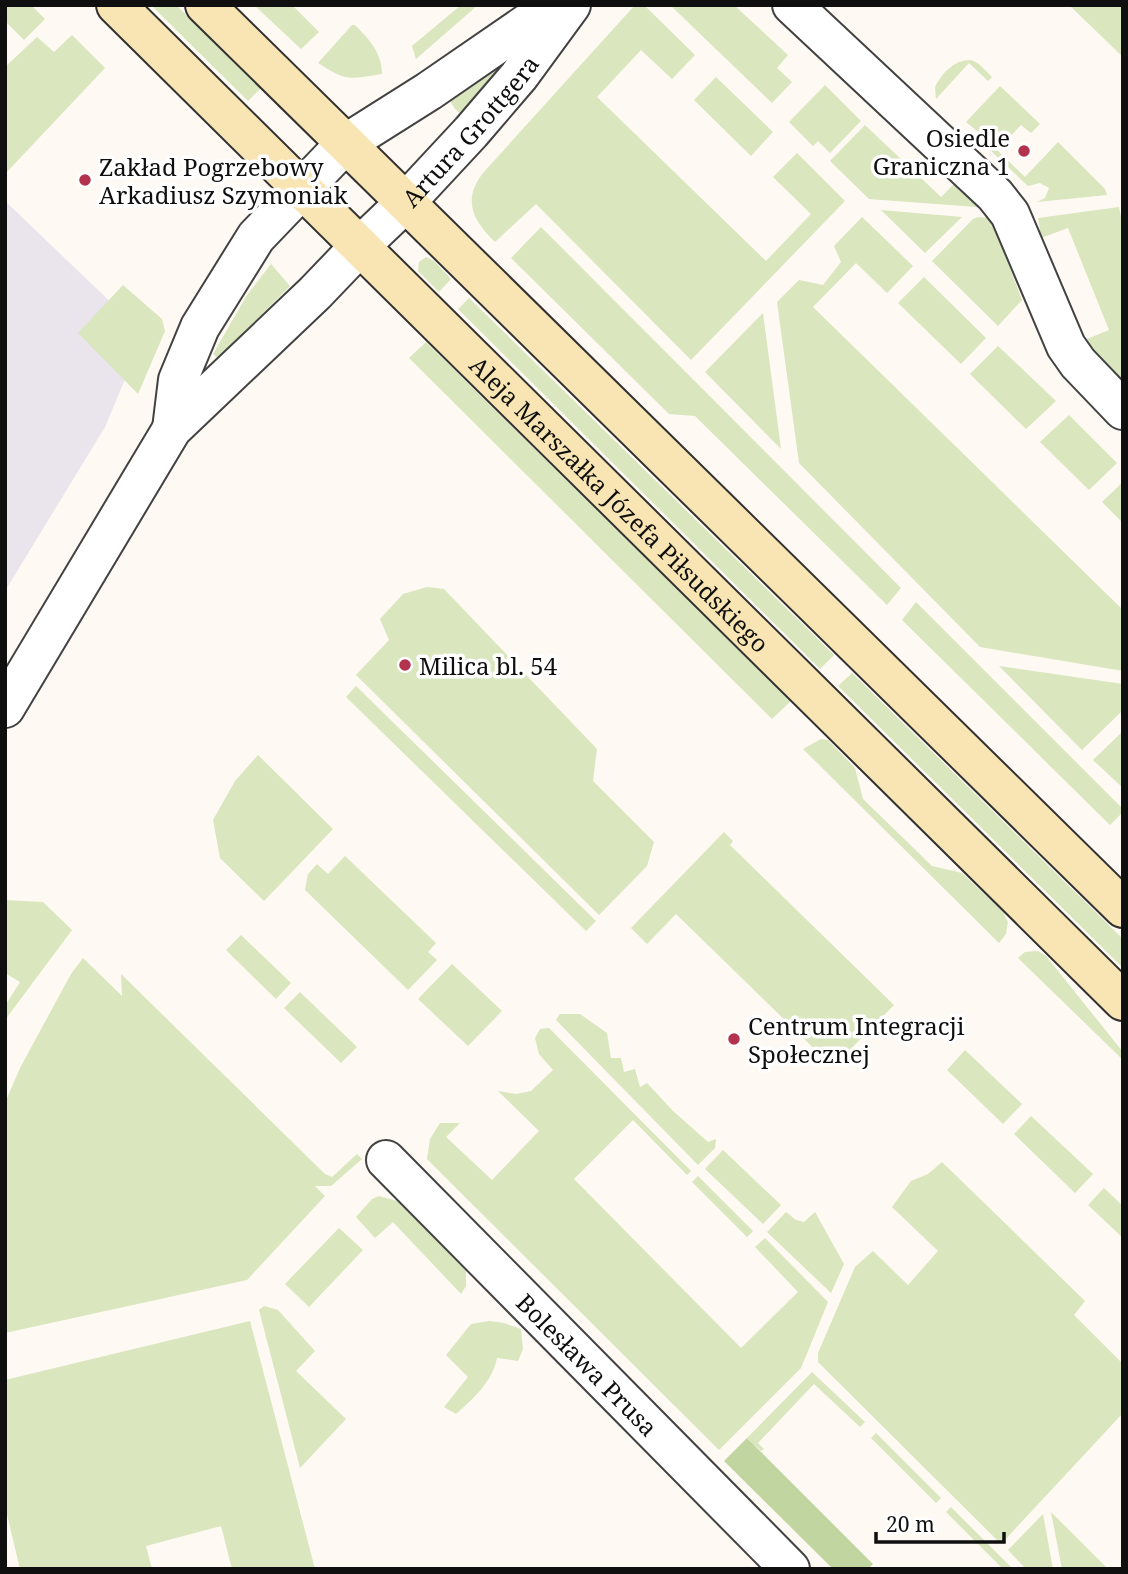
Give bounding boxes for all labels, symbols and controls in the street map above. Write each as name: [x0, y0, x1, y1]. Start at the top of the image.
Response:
street label: Artura Grottgera: [394, 48, 546, 213]
place label: Osiedle Graniczna 1: [873, 121, 1010, 182]
marker: Osiedle Graniczna 1: [1016, 143, 1032, 159]
place label: Zakład Pogrzebowy Arkadiusz Szymoniak: [99, 150, 349, 211]
marker: Zakład Pogrzebowy Arkadiusz Szymoniak: [77, 172, 93, 188]
street label: Aleja Marszałka Józefa Piłsudskiego: [463, 348, 777, 659]
place label: Milica bl. 54: [419, 649, 558, 682]
marker: Milica bl. 54: [397, 657, 413, 673]
place label: Centrum Integracji Społecznej: [748, 1009, 965, 1070]
marker: Centrum Integracji Społecznej: [726, 1031, 742, 1047]
street label: Bolesława Prusa: [510, 1286, 665, 1443]
scale bar: [876, 1500, 1004, 1544]
text: 20 m: [886, 1510, 935, 1538]

